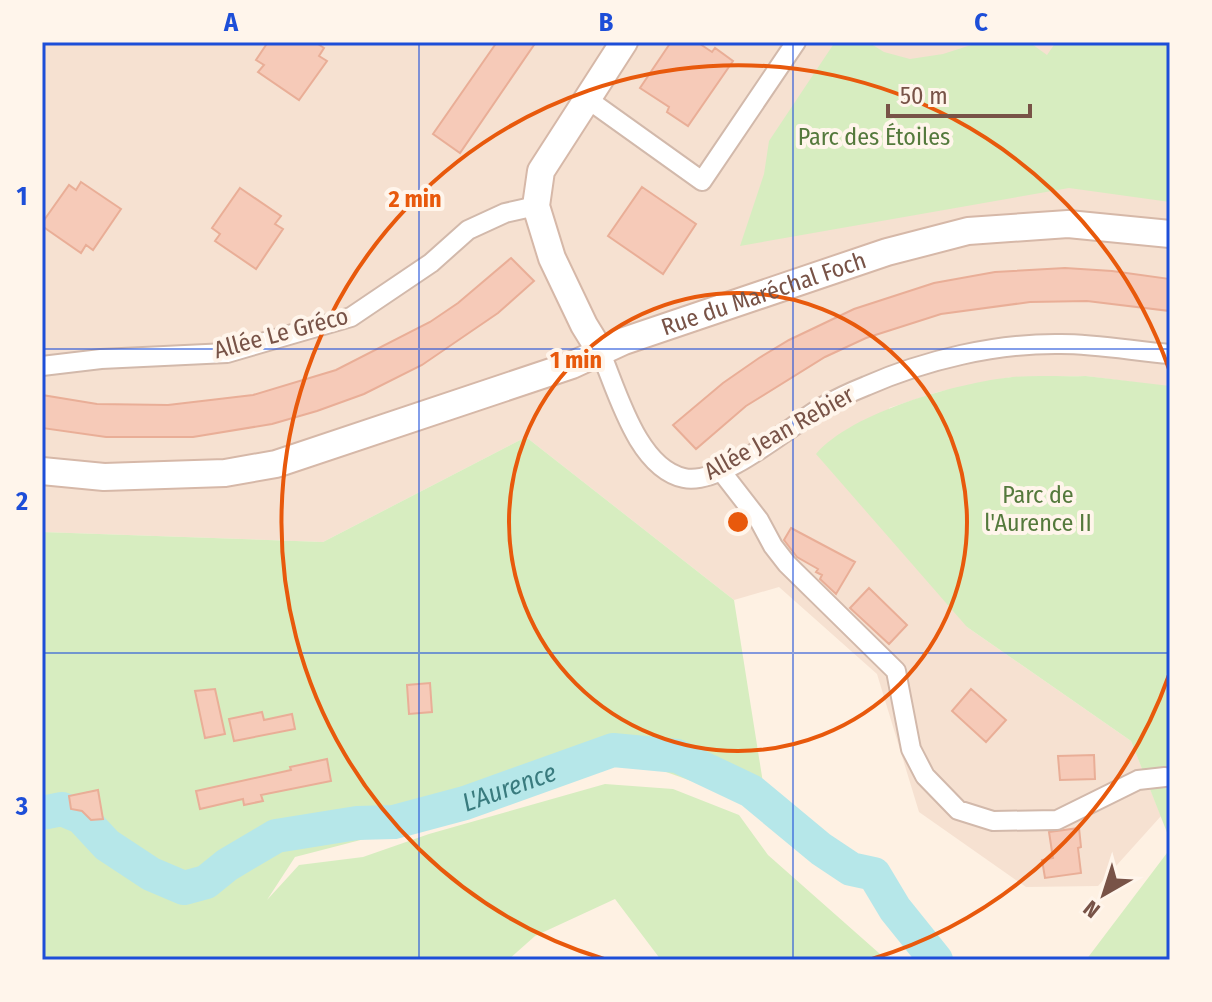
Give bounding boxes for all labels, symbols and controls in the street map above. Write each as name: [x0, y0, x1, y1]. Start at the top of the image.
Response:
text: A: [223, 7, 239, 38]
text: B: [599, 7, 614, 38]
text: C: [974, 7, 988, 38]
scale bar: [888, 68, 1030, 118]
text: 50 m: [900, 82, 948, 110]
park label: Parc des Étoiles: [798, 122, 950, 151]
text: 1: [17, 181, 28, 212]
text: 2 min: [387, 185, 442, 213]
street label: Rue du Maréchal Foch: [658, 246, 870, 341]
street label: Allée Le Gréco: [211, 302, 351, 364]
text: 1 min: [550, 346, 602, 374]
street label: Allée Jean Rebier: [699, 380, 859, 486]
park label: Parc de l'Aurence II: [984, 481, 1092, 537]
text: 2: [15, 486, 28, 517]
centre of rings: [724, 508, 752, 536]
water label: L'Aurence: [458, 756, 560, 818]
text: 3: [15, 791, 28, 822]
north arrow: [1064, 854, 1144, 934]
text: N: [1078, 895, 1105, 924]

